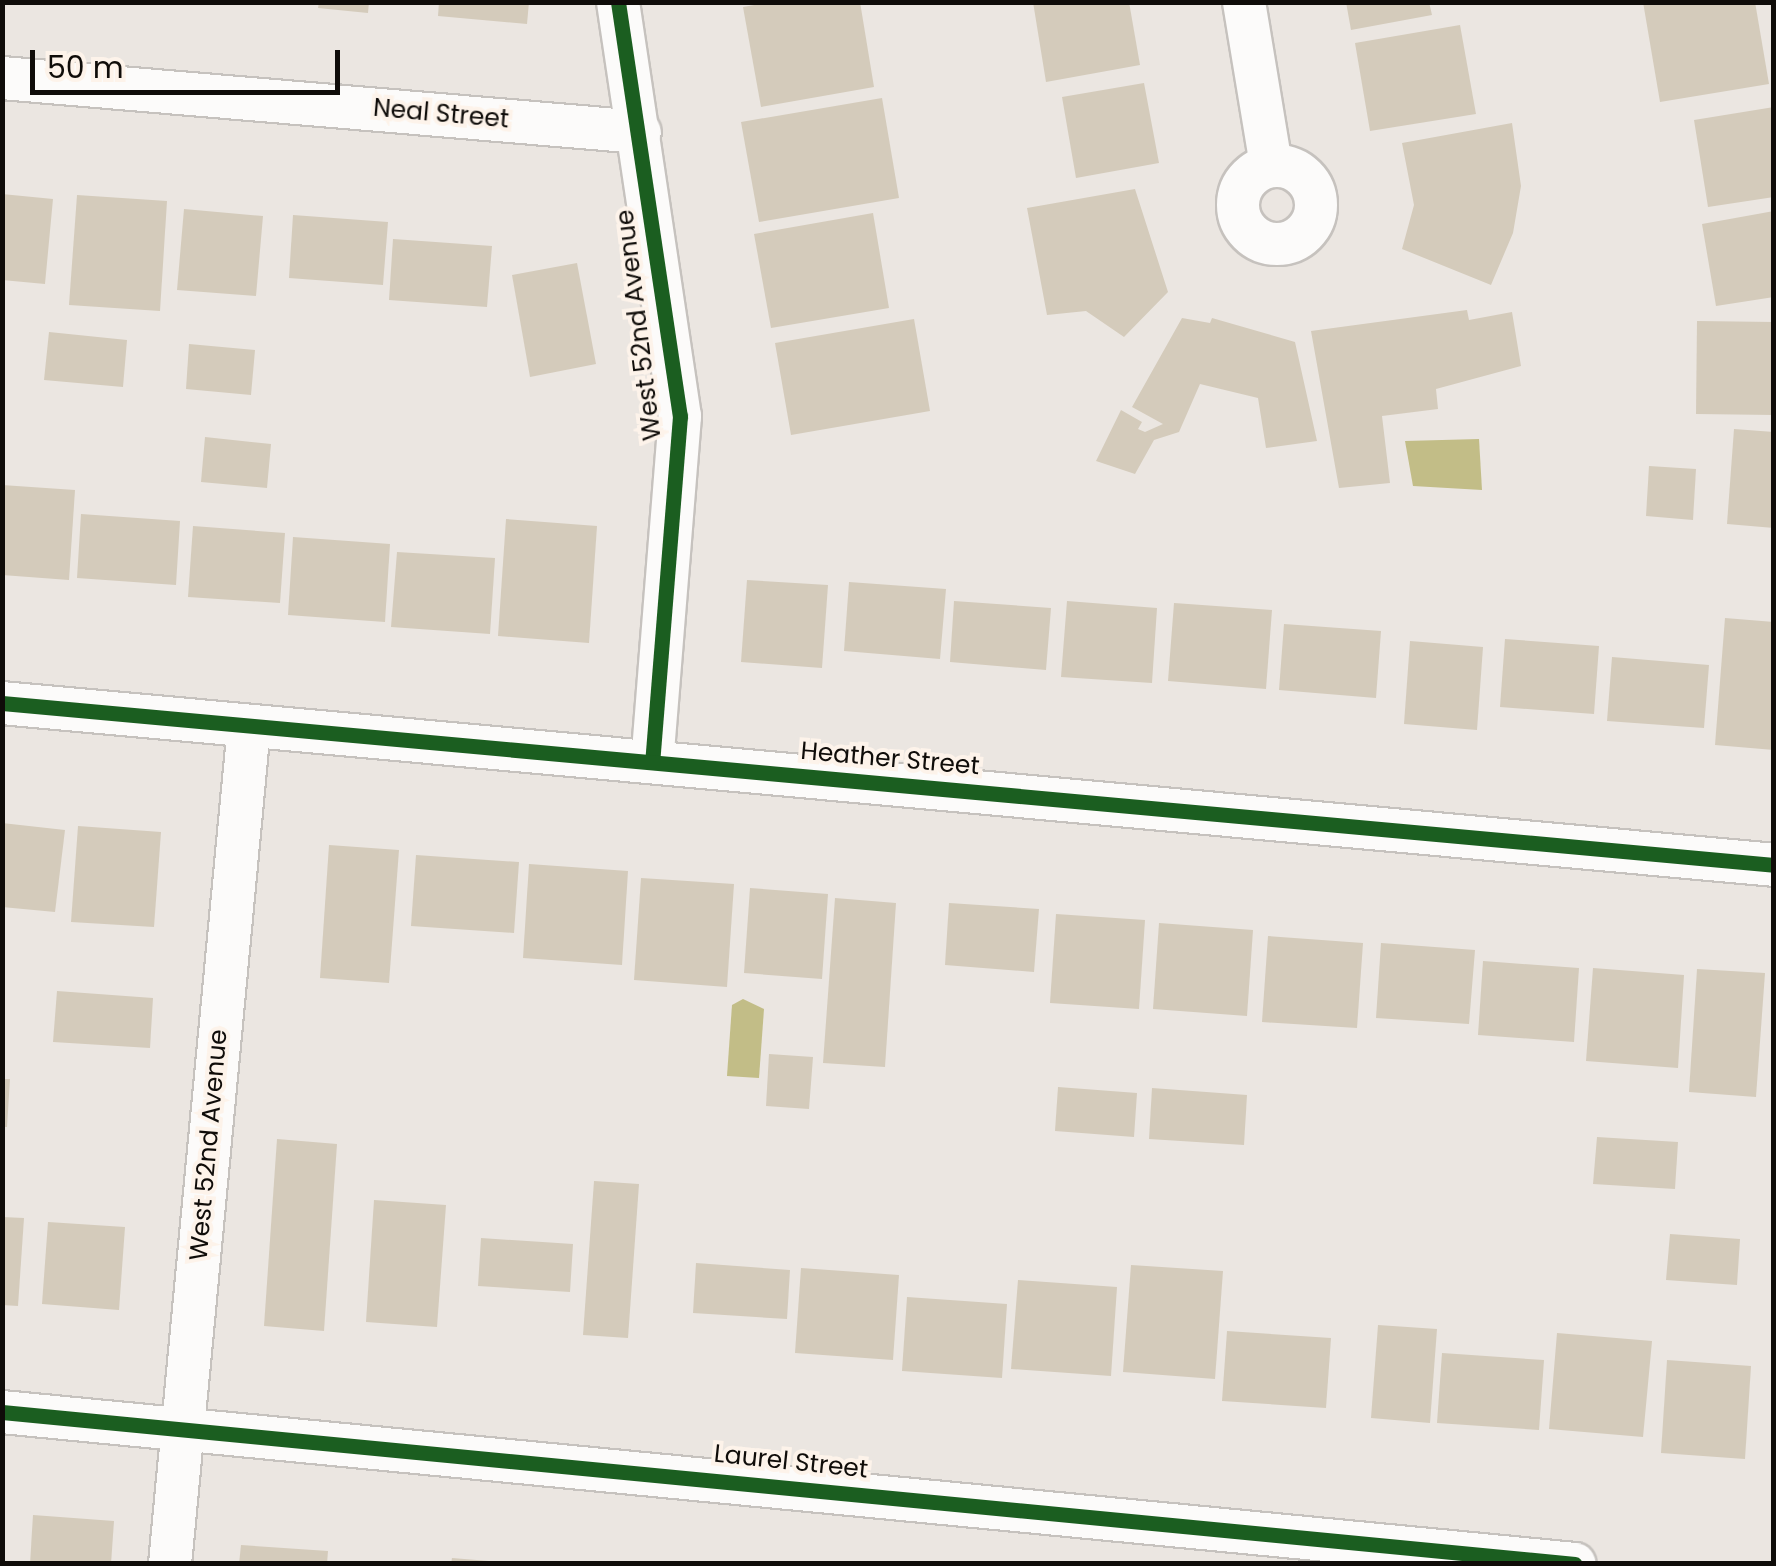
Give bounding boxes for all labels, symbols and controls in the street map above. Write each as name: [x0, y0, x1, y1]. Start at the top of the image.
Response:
scale bar: [35, 30, 345, 92]
text: 50 m: [47, 46, 124, 89]
street label: Neal Street: [372, 93, 510, 135]
street label: West 52nd Avenue: [610, 208, 668, 442]
street label: Heather Street: [799, 736, 981, 782]
street label: West 52nd Avenue: [184, 1028, 234, 1262]
street label: Laurel Street: [713, 1439, 869, 1485]

